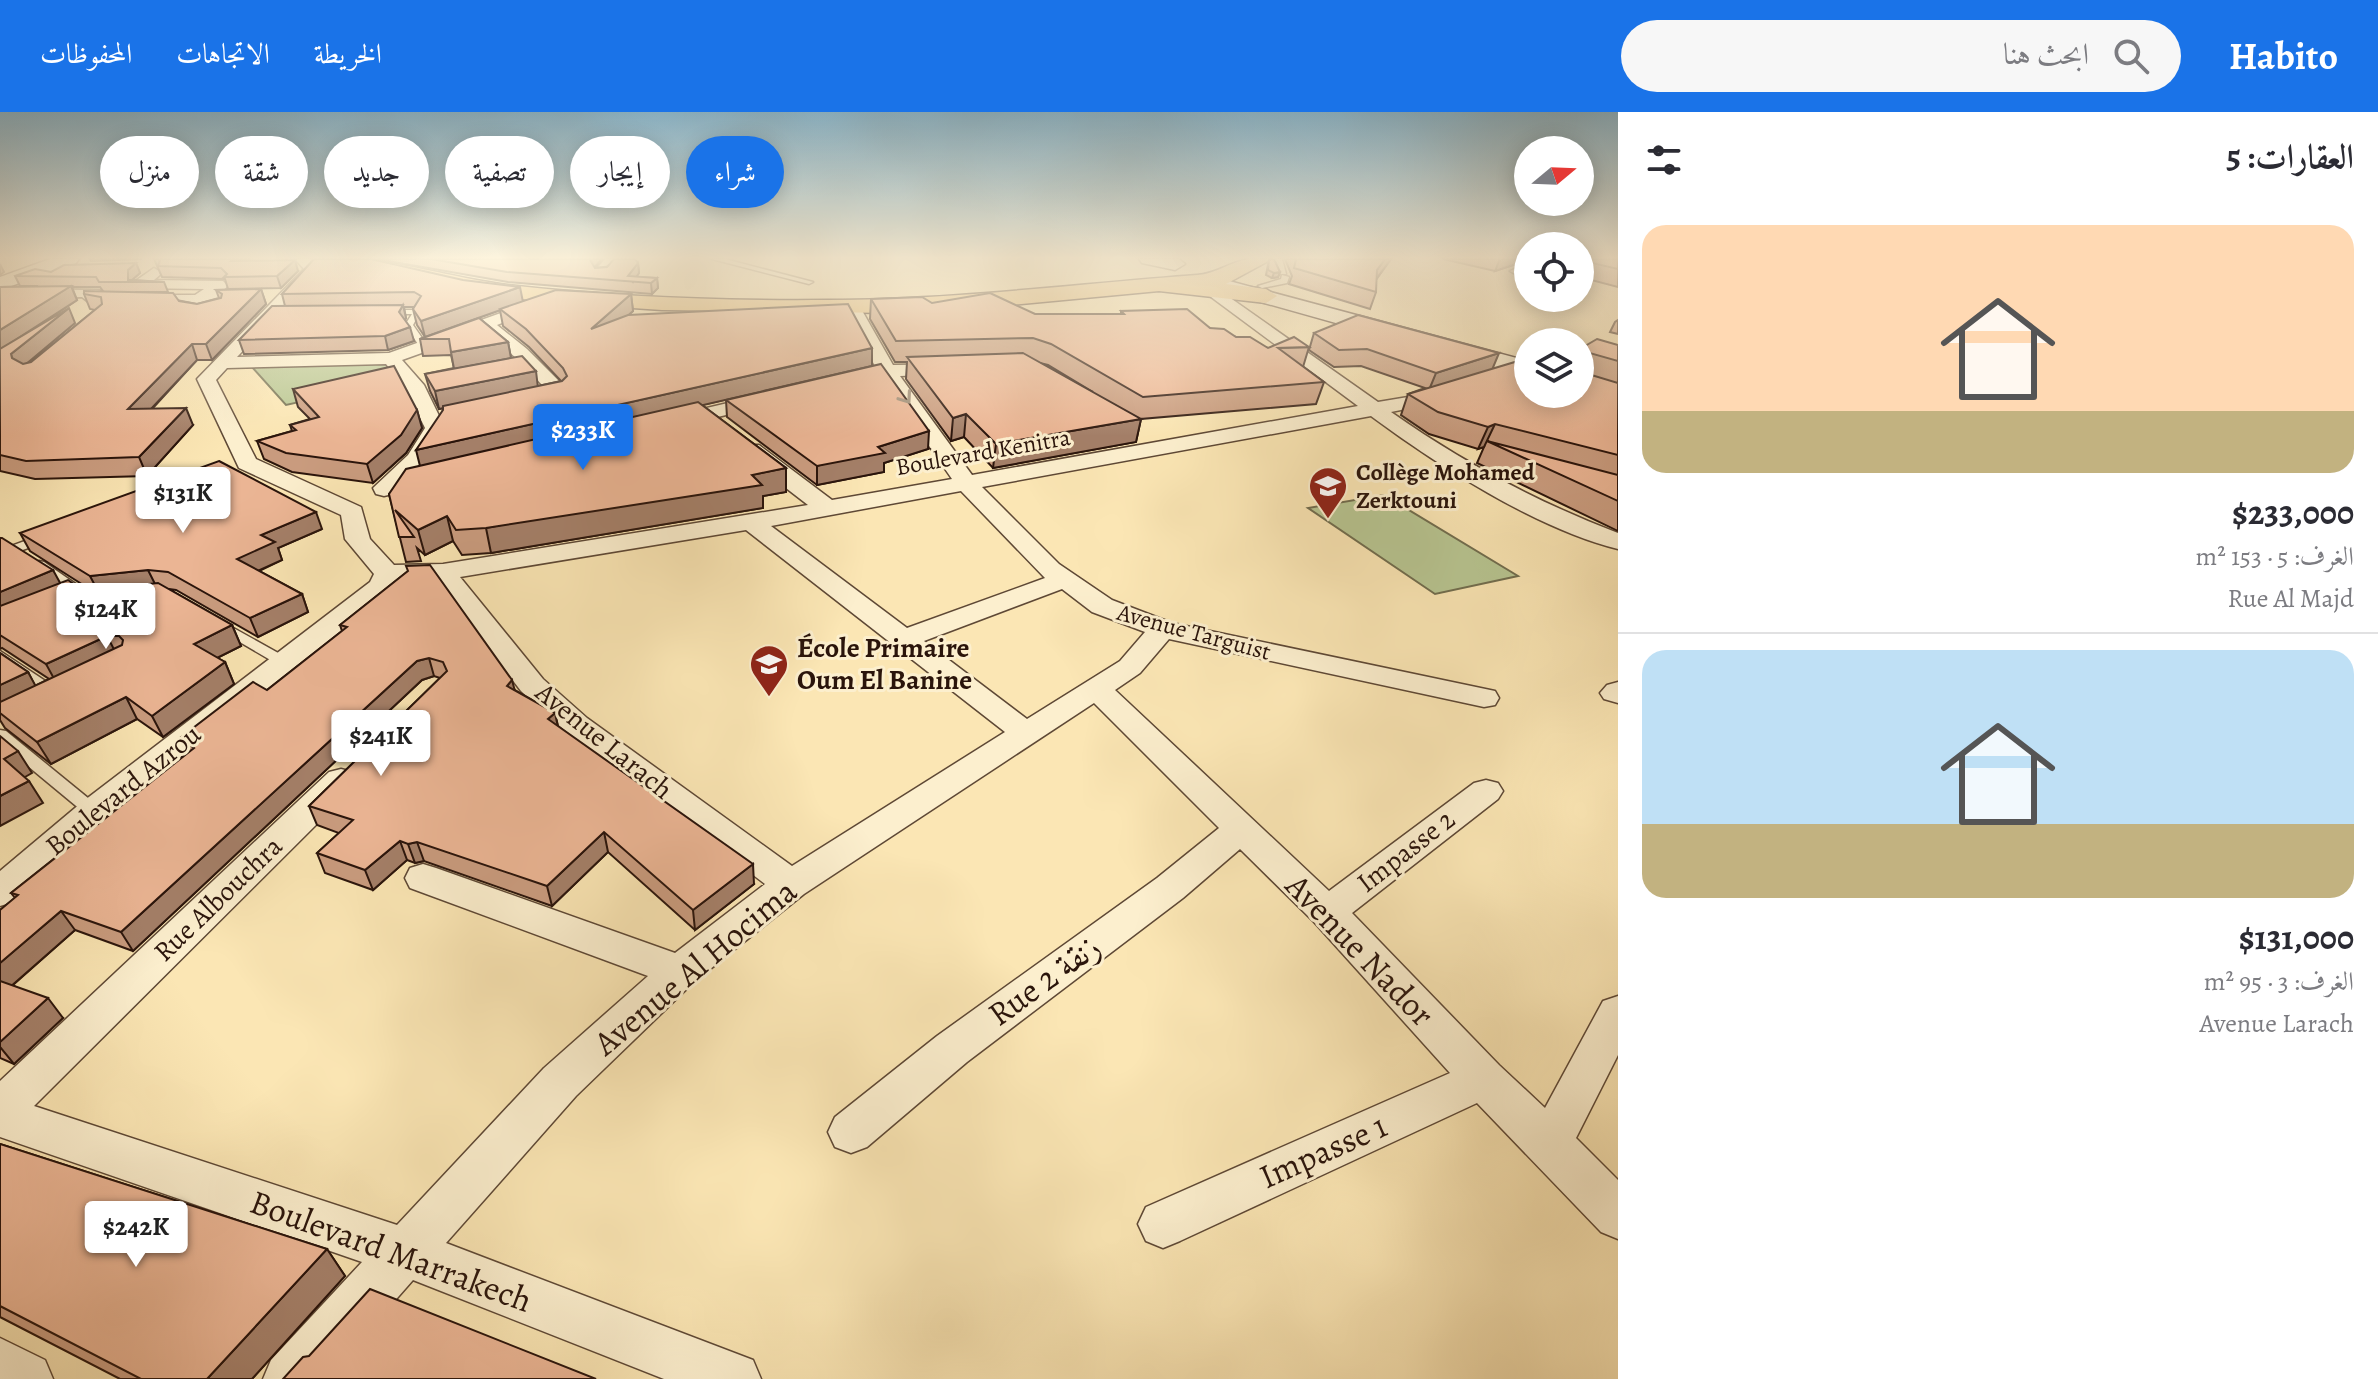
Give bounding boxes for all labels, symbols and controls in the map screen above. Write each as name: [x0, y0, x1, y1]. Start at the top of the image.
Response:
search box: [1621, 20, 2181, 92]
text: Habito: [2229, 30, 2338, 82]
text: ابحث هنا: [2003, 34, 2089, 74]
icon: search: [2109, 34, 2153, 78]
text: المحفوظات: [40, 35, 132, 73]
text: الاتجاهات: [176, 35, 270, 73]
text: الخريطة: [314, 35, 382, 73]
text: العقارات: 5: [2227, 133, 2354, 180]
chip: منزل: [100, 136, 199, 208]
chip: شقة: [215, 136, 308, 208]
chip: جديد: [324, 136, 429, 208]
chip: تصفية: [445, 136, 554, 208]
chip: إيجار: [570, 136, 670, 208]
chip: شراء: [686, 136, 784, 208]
north arrow: [1514, 136, 1594, 216]
map controls: [1514, 136, 1594, 408]
icon: filters: [1642, 138, 1686, 182]
button: locate: [1514, 232, 1594, 312]
icon: home: [1926, 277, 2070, 421]
button: layers: [1514, 328, 1594, 408]
one-way arrow: [896, 390, 911, 404]
pin: $233K: [527, 404, 639, 472]
text: $233K: [551, 412, 615, 447]
street label: Boulevard Kenitra: [893, 421, 1074, 483]
place label: Collège Mohamed Zerktouni: [1356, 456, 1535, 516]
school or university icon: Collège Mohamed Zerktouni: [1307, 465, 1349, 520]
pin: $131K: [127, 467, 239, 535]
text: $131K: [154, 475, 213, 510]
text: $233,000: [2232, 489, 2354, 536]
text: الغرف: 5 · 153 m²: [2196, 539, 2354, 574]
text: Rue Al Majd: [2228, 581, 2354, 616]
pin: $124K: [50, 583, 162, 651]
text: $124K: [74, 591, 138, 626]
street label: Avenue Targuist: [1113, 596, 1274, 668]
place label: École Primaire Oum El Banine: [797, 629, 972, 699]
school or university icon: École Primaire Oum El Banine: [748, 643, 790, 698]
street label: Avenue Larach: [527, 673, 681, 808]
icon: home: [1926, 702, 2070, 846]
pin: $241K: [325, 710, 437, 778]
street label: Boulevard Azrou: [37, 715, 209, 864]
text: $241K: [349, 718, 413, 753]
street label: Impasse 2: [1349, 801, 1463, 901]
street label: Rue Albouchra: [145, 828, 291, 970]
street label: Avenue Nador: [1274, 863, 1445, 1037]
street label: Avenue Al Hocima: [583, 868, 807, 1067]
text: $131,000: [2239, 914, 2354, 961]
street label: Rue 2 زنقة: [978, 923, 1110, 1037]
text: الغرف: 3 · 95 m²: [2204, 964, 2354, 999]
text: Avenue Larach: [2199, 1006, 2354, 1041]
street label: Impasse 1: [1252, 1102, 1394, 1200]
street label: Boulevard Marrakech: [244, 1178, 538, 1324]
pin: $242K: [80, 1201, 192, 1269]
text: $242K: [103, 1209, 169, 1244]

